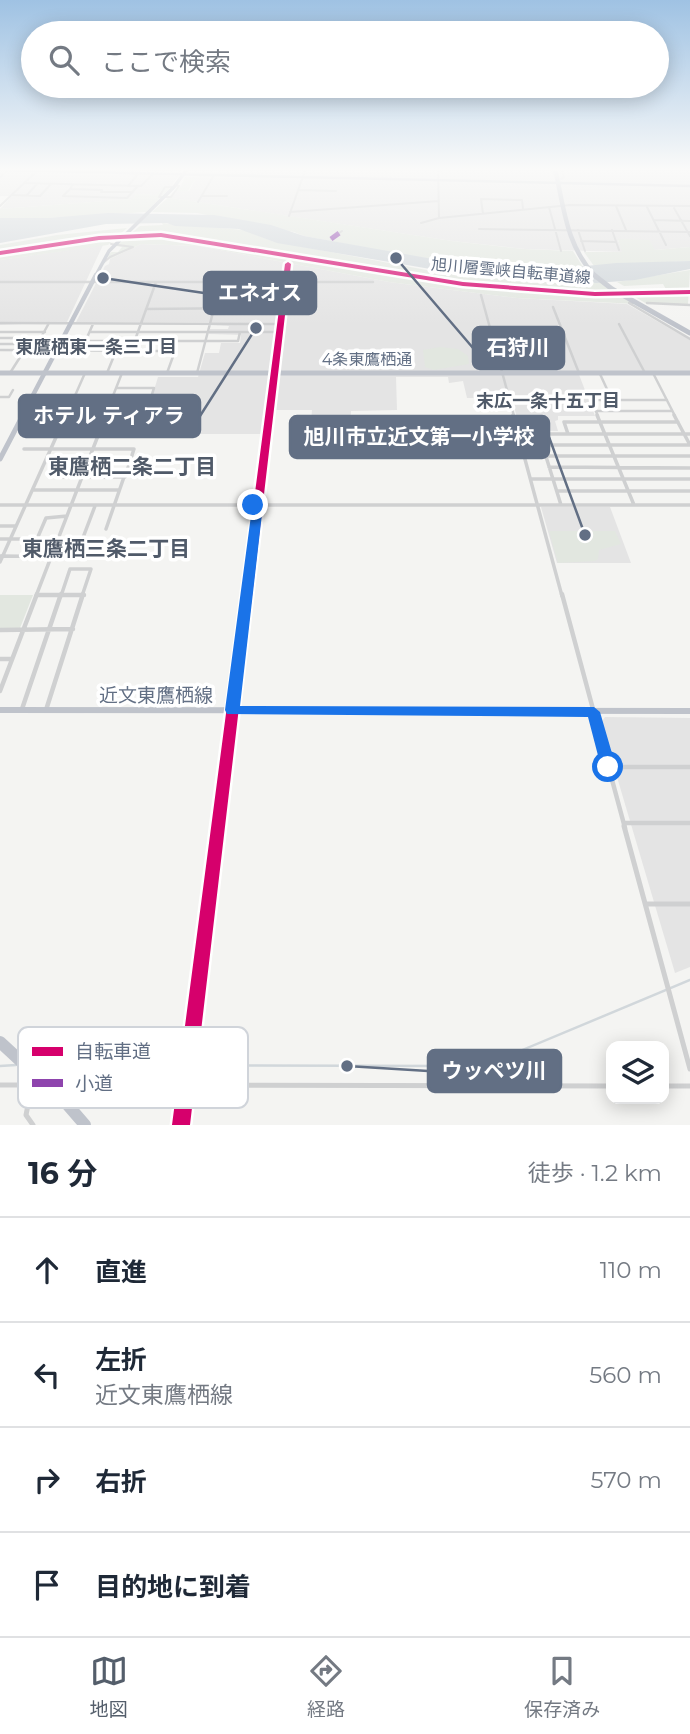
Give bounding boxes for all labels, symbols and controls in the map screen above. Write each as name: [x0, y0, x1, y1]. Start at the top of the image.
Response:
search box: [21, 21, 669, 98]
icon: search: [45, 41, 83, 79]
text: ここで検索: [101, 46, 231, 78]
street label: 旭川層雲峡自転車道線: [430, 255, 592, 287]
callout: エネオス: [204, 272, 316, 314]
text: エネオス: [218, 280, 302, 305]
callout: 石狩川: [473, 327, 564, 369]
text: 石狩川: [487, 335, 550, 360]
district label: 東鷹栖東一条三丁目: [15, 336, 177, 358]
street label: 4条東鷹栖通: [322, 350, 412, 369]
district label: 末広一条十五丁目: [476, 390, 620, 412]
callout: ホテル ティアラ: [19, 395, 200, 437]
text: ホテル ティアラ: [33, 403, 185, 428]
callout: 旭川市立近文第一小学校: [290, 416, 549, 458]
text: 旭川市立近文第一小学校: [304, 424, 535, 449]
district label: 東鷹栖二条二丁目: [48, 454, 216, 479]
route end: [237, 489, 268, 520]
district label: 東鷹栖三条二丁目: [22, 536, 190, 561]
street label: 近文東鷹栖線: [99, 684, 213, 707]
route start: [592, 751, 623, 782]
legend: [18, 1027, 248, 1108]
text: 自転車道: [75, 1040, 151, 1063]
map controls: [606, 1041, 669, 1104]
button: layers: [606, 1041, 669, 1104]
callout: ウッペツ川: [428, 1050, 561, 1092]
text: ウッペツ川: [442, 1058, 547, 1083]
text: 小道: [75, 1072, 113, 1095]
text: 16 分: [28, 1155, 97, 1192]
text: 徒歩 · 1.2 km: [528, 1159, 662, 1187]
icon: ahead: [28, 1251, 66, 1289]
text: 直進: [95, 1256, 147, 1288]
text: 110 m: [600, 1256, 662, 1284]
text: 左折: [95, 1344, 147, 1376]
icon: left: [28, 1356, 66, 1394]
text: 560 m: [589, 1361, 662, 1389]
text: 近文東鷹栖線: [95, 1381, 233, 1409]
icon: right: [28, 1461, 66, 1499]
text: 右折: [95, 1466, 147, 1498]
text: 570 m: [591, 1466, 662, 1494]
icon: arrive: [28, 1566, 66, 1604]
text: 目的地に到着: [95, 1571, 251, 1603]
tab: 地図: [90, 1652, 128, 1721]
tab: 経路: [307, 1652, 345, 1721]
tab: 保存済み: [524, 1652, 600, 1721]

